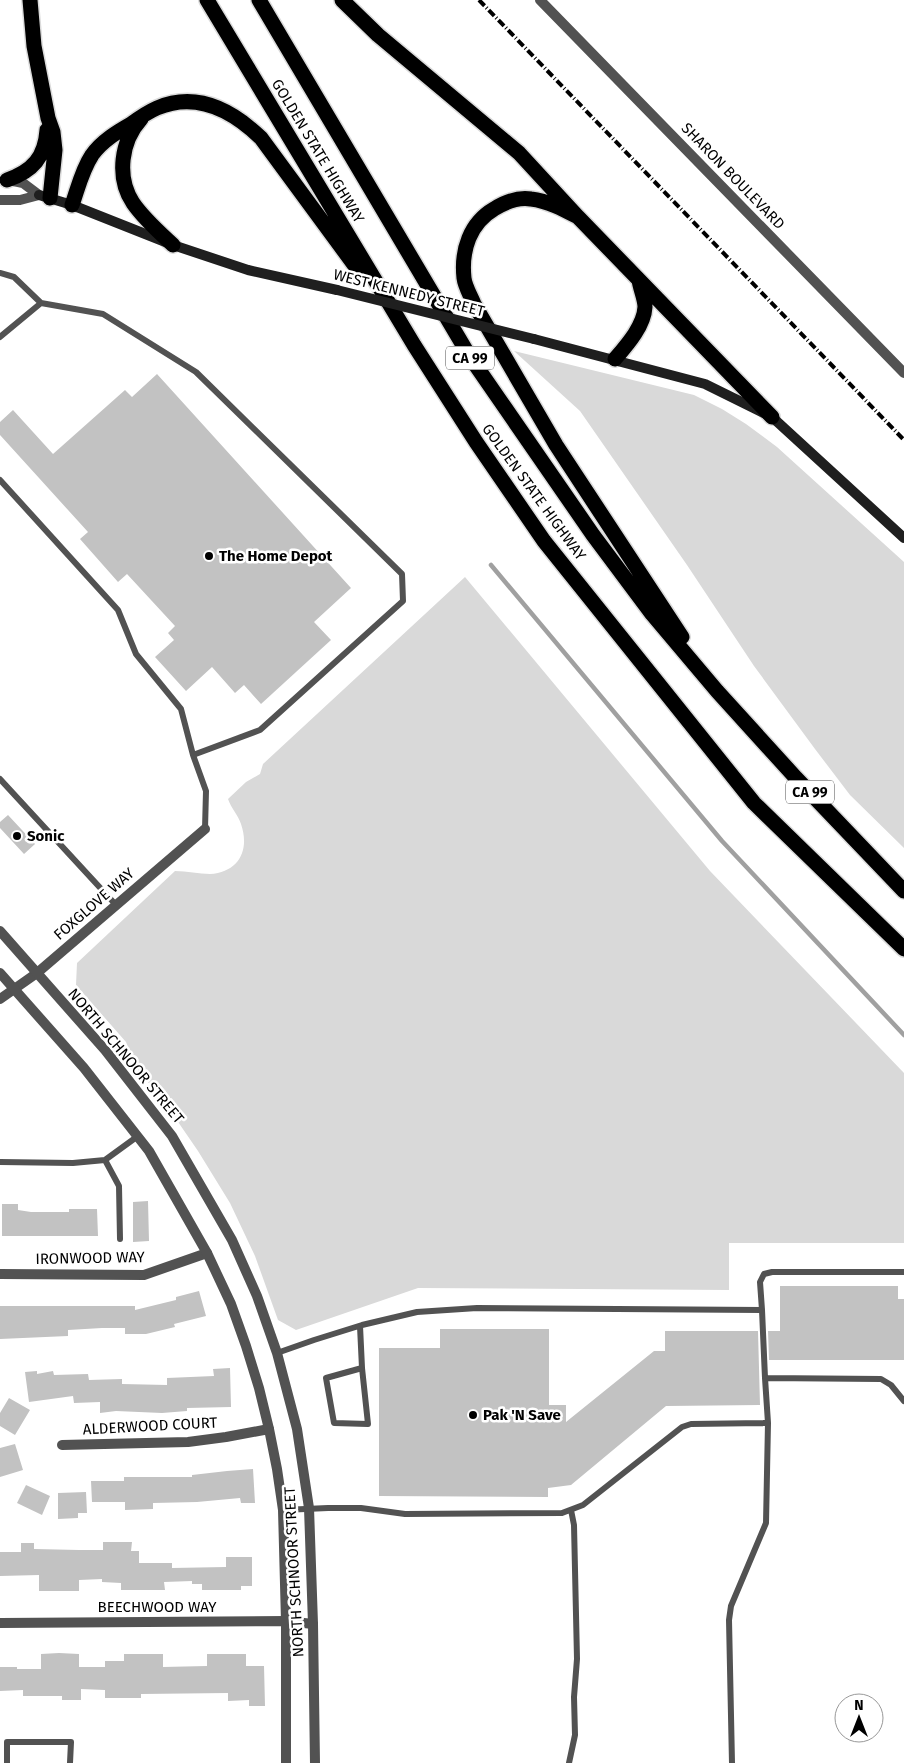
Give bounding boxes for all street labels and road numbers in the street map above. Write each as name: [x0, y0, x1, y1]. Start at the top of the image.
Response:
street label: GOLDEN STATE HIGHWAY: [268, 76, 368, 227]
street label: SHARON BOULEVARD: [678, 119, 788, 233]
street label: WEST KENNEDY STREET: [332, 266, 487, 321]
road number: CA 99: [446, 346, 494, 369]
street label: GOLDEN STATE HIGHWAY: [478, 420, 590, 564]
road number: CA 99: [786, 780, 834, 804]
street label: FOXGLOVE WAY: [50, 864, 138, 944]
street label: NORTH SCHNOOR STREET: [64, 985, 188, 1127]
street label: IRONWOOD WAY: [35, 1248, 146, 1268]
street label: ALDERWOOD COURT: [82, 1413, 218, 1439]
street label: NORTH SCHNOOR STREET: [281, 1486, 307, 1658]
street label: BEECHWOOD WAY: [98, 1598, 217, 1616]

